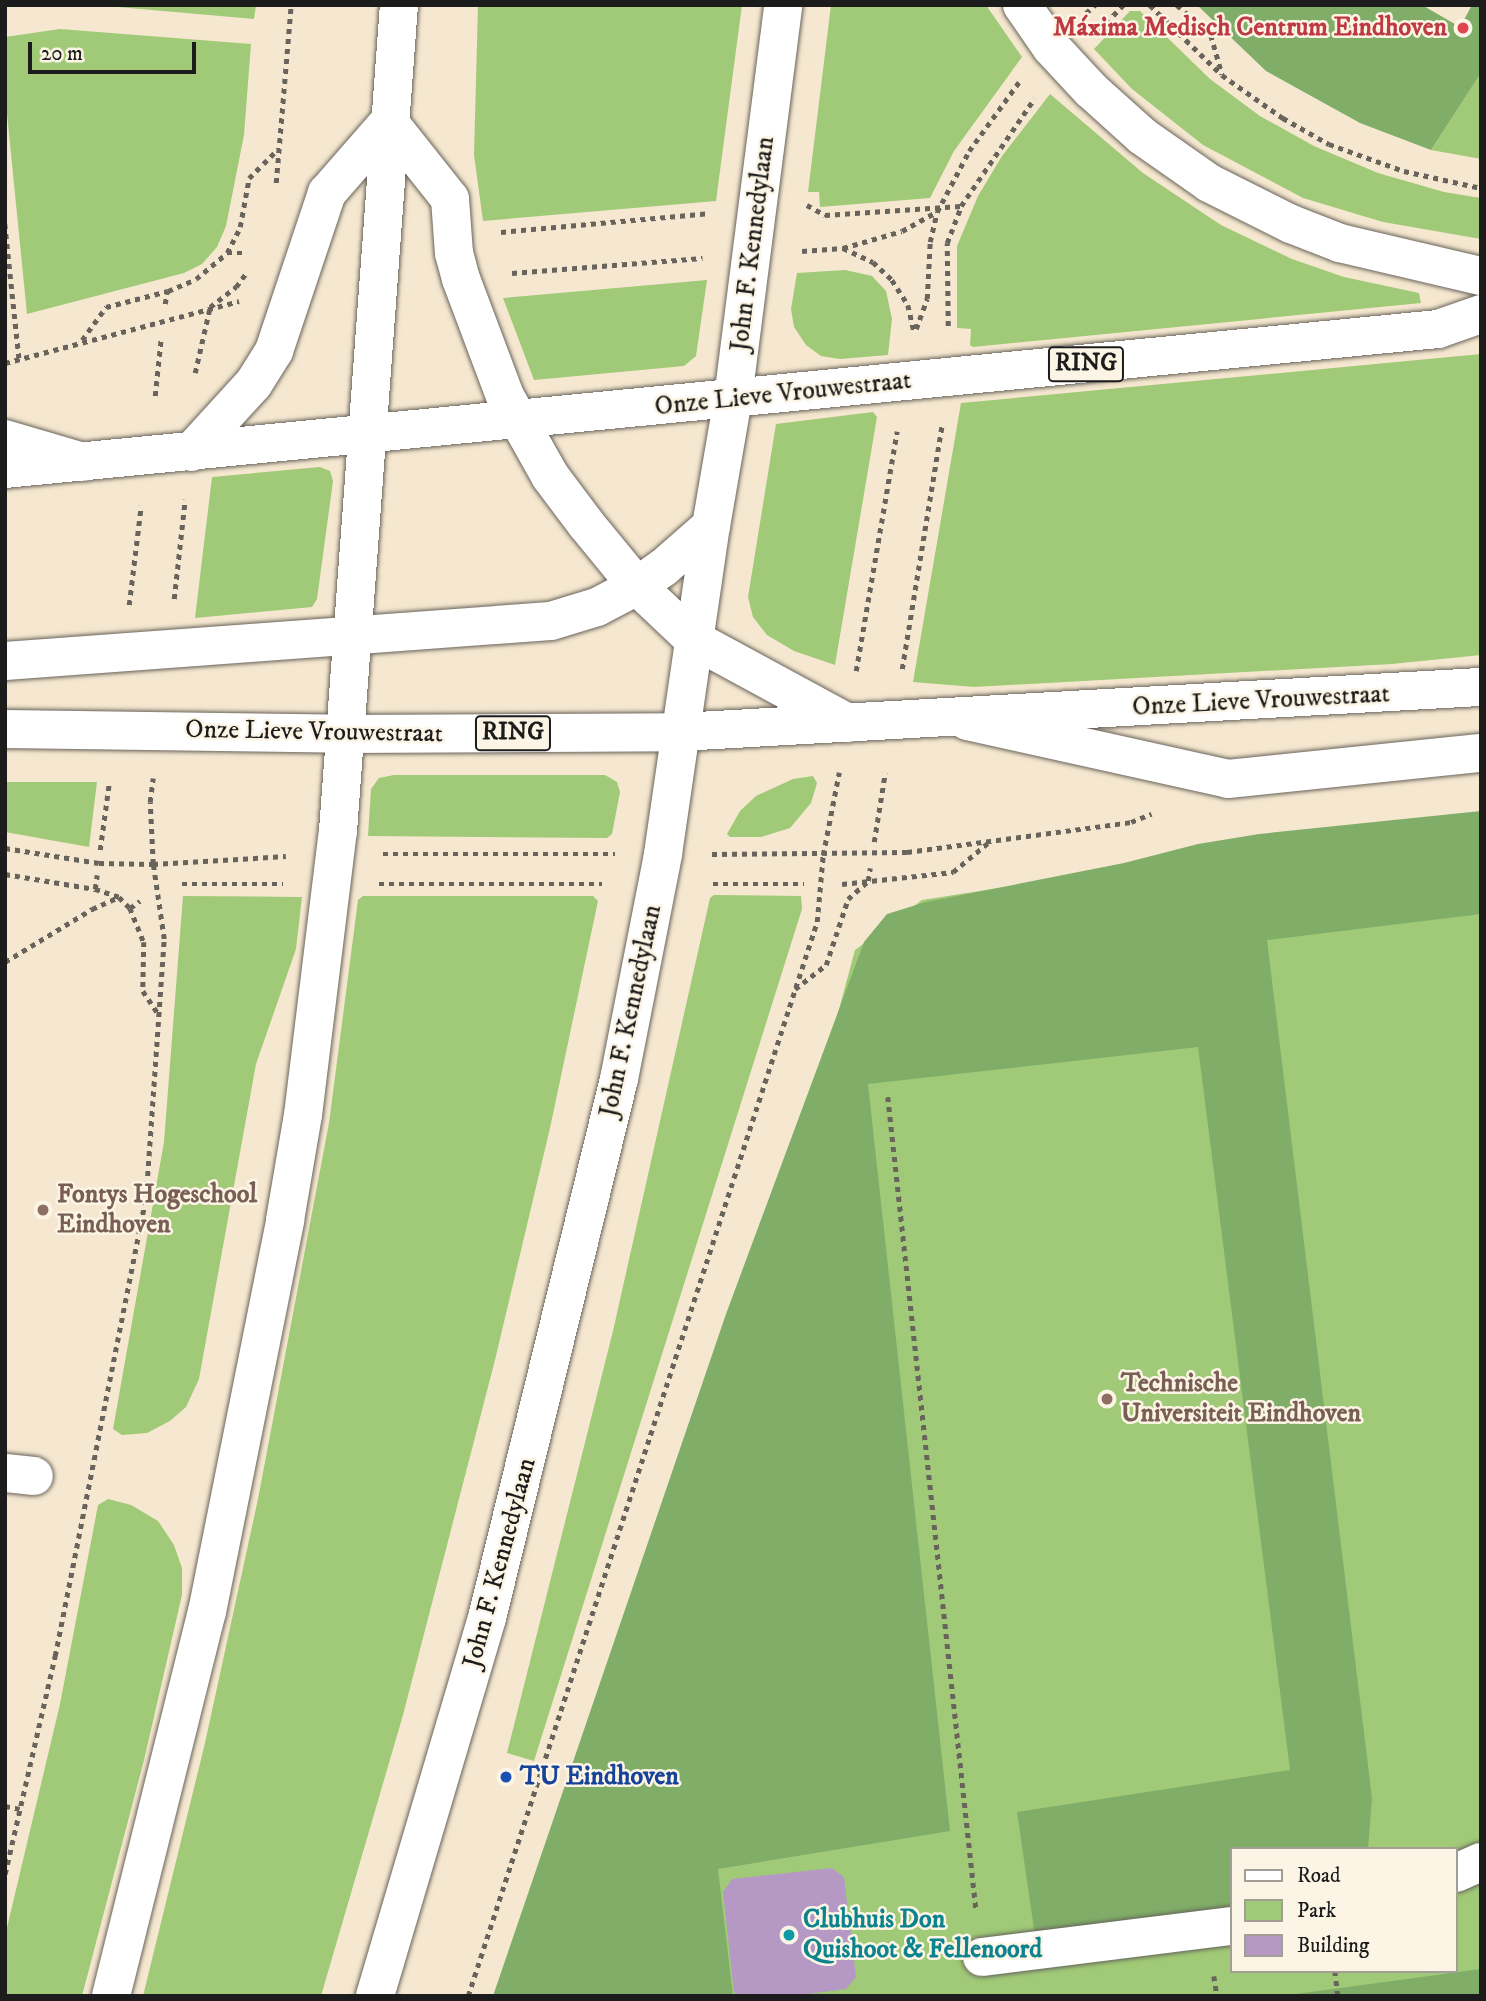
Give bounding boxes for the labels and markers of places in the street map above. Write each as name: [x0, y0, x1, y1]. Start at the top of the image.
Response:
place label: Máxima Medisch Centrum Eindhoven: [1053, 12, 1447, 44]
marker: Máxima Medisch Centrum Eindhoven: [1453, 18, 1473, 38]
place label: Fontys Hogeschool Eindhoven: [57, 1179, 257, 1240]
marker: Fontys Hogeschool Eindhoven: [35, 1202, 51, 1218]
place label: Technische Universiteit Eindhoven: [1121, 1368, 1361, 1430]
marker: Technische Universiteit Eindhoven: [1099, 1391, 1115, 1407]
place label: TU Eindhoven: [520, 1761, 679, 1793]
marker: TU Eindhoven: [498, 1769, 514, 1785]
place label: Clubhuis Don Quishoot & Fellenoord: [803, 1904, 1042, 1966]
marker: Clubhuis Don Quishoot & Fellenoord: [781, 1927, 797, 1943]

